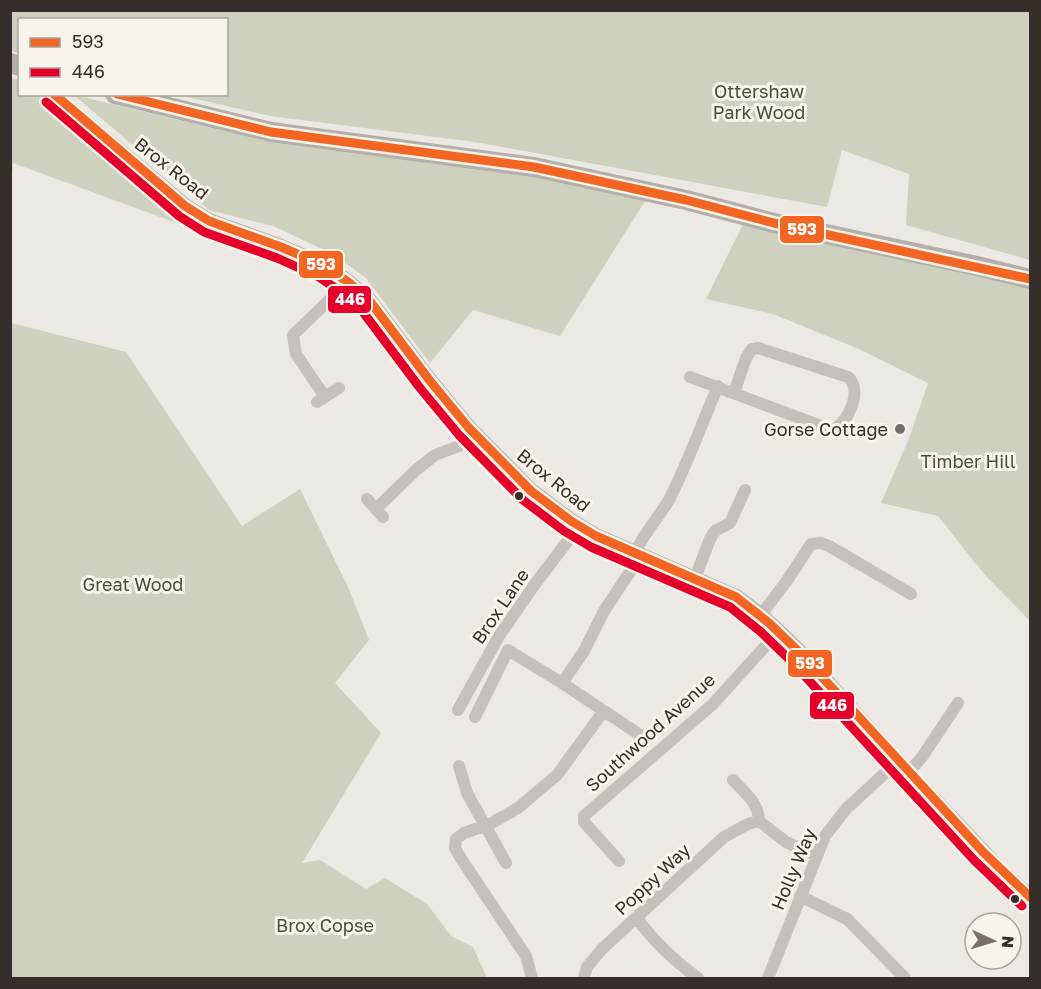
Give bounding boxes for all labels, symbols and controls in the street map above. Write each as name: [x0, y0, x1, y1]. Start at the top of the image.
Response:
legend: [18, 18, 228, 96]
text: 593: [72, 30, 104, 52]
text: 446: [72, 60, 105, 82]
park label: Ottershaw Park Wood: [713, 80, 805, 123]
street label: Brox Road: [131, 132, 213, 204]
line badge: 593: [779, 215, 825, 244]
text: 593: [787, 219, 817, 239]
line badge: 593: [298, 250, 344, 279]
text: 593: [306, 254, 336, 274]
line badge: 446: [327, 285, 372, 314]
text: 446: [335, 289, 365, 309]
place label: Gorse Cottage: [764, 418, 888, 440]
marker: Gorse Cottage: [893, 422, 907, 436]
street label: Brox Road: [513, 444, 595, 516]
park label: Timber Hill: [921, 450, 1016, 472]
unlabelled marker: [513, 490, 525, 502]
street label: Brox Lane: [467, 564, 533, 648]
park label: Great Wood: [83, 573, 183, 595]
line badge: 593: [787, 649, 833, 678]
text: 593: [795, 653, 825, 673]
street label: Southwood Avenue: [581, 668, 719, 796]
line badge: 446: [809, 691, 855, 720]
text: 446: [817, 695, 847, 715]
street label: Holly Way: [766, 825, 820, 913]
street label: Poppy Way: [610, 838, 694, 920]
unlabelled marker: [1009, 893, 1021, 905]
north arrow: [963, 911, 1023, 971]
park label: Brox Copse: [276, 914, 374, 936]
text: N: [998, 935, 1018, 949]

